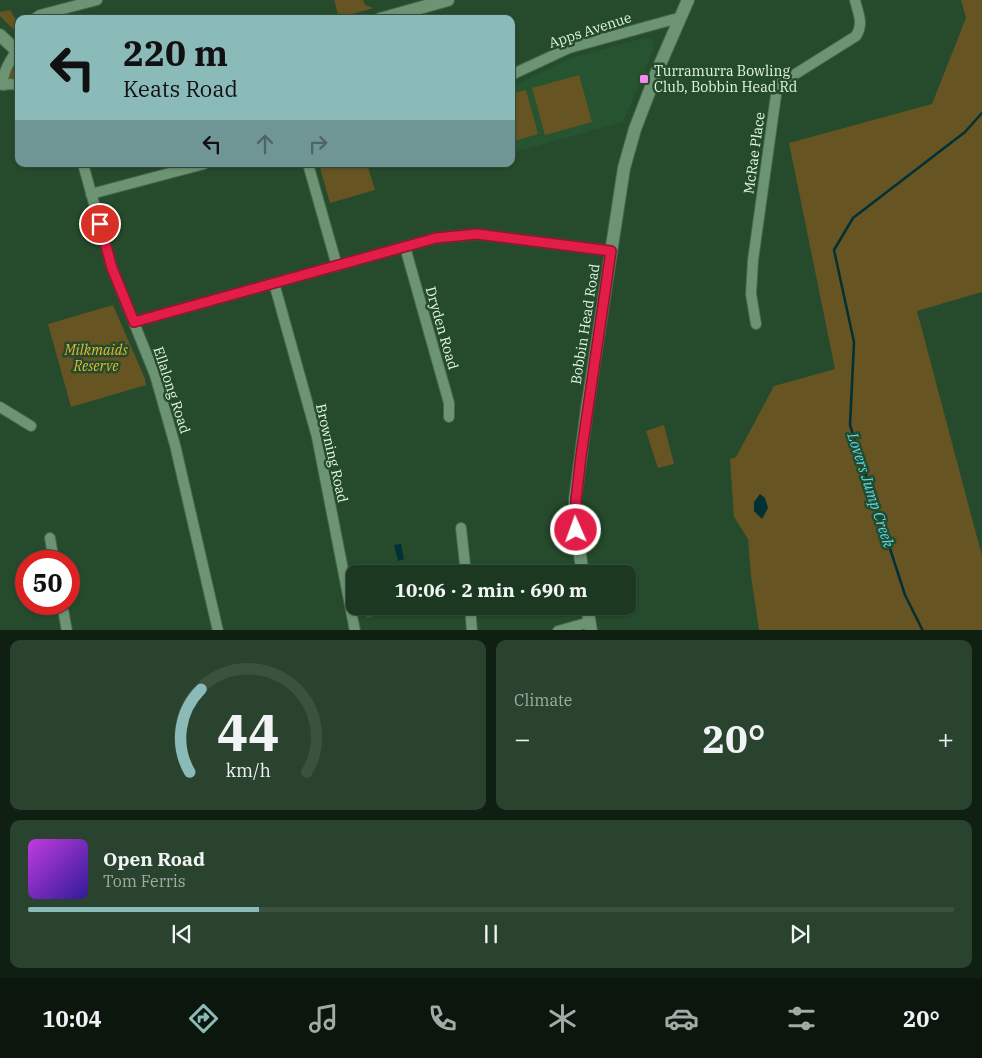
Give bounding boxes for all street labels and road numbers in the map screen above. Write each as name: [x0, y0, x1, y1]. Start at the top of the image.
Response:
street label: Apps Avenue: [546, 8, 634, 52]
street label: McRae Place: [739, 111, 769, 195]
street label: Bobbin Head Road: [567, 262, 604, 386]
street label: Dryden Road: [422, 284, 463, 372]
street label: Ellalong Road: [149, 344, 195, 436]
street label: Browning Road: [312, 402, 352, 505]

